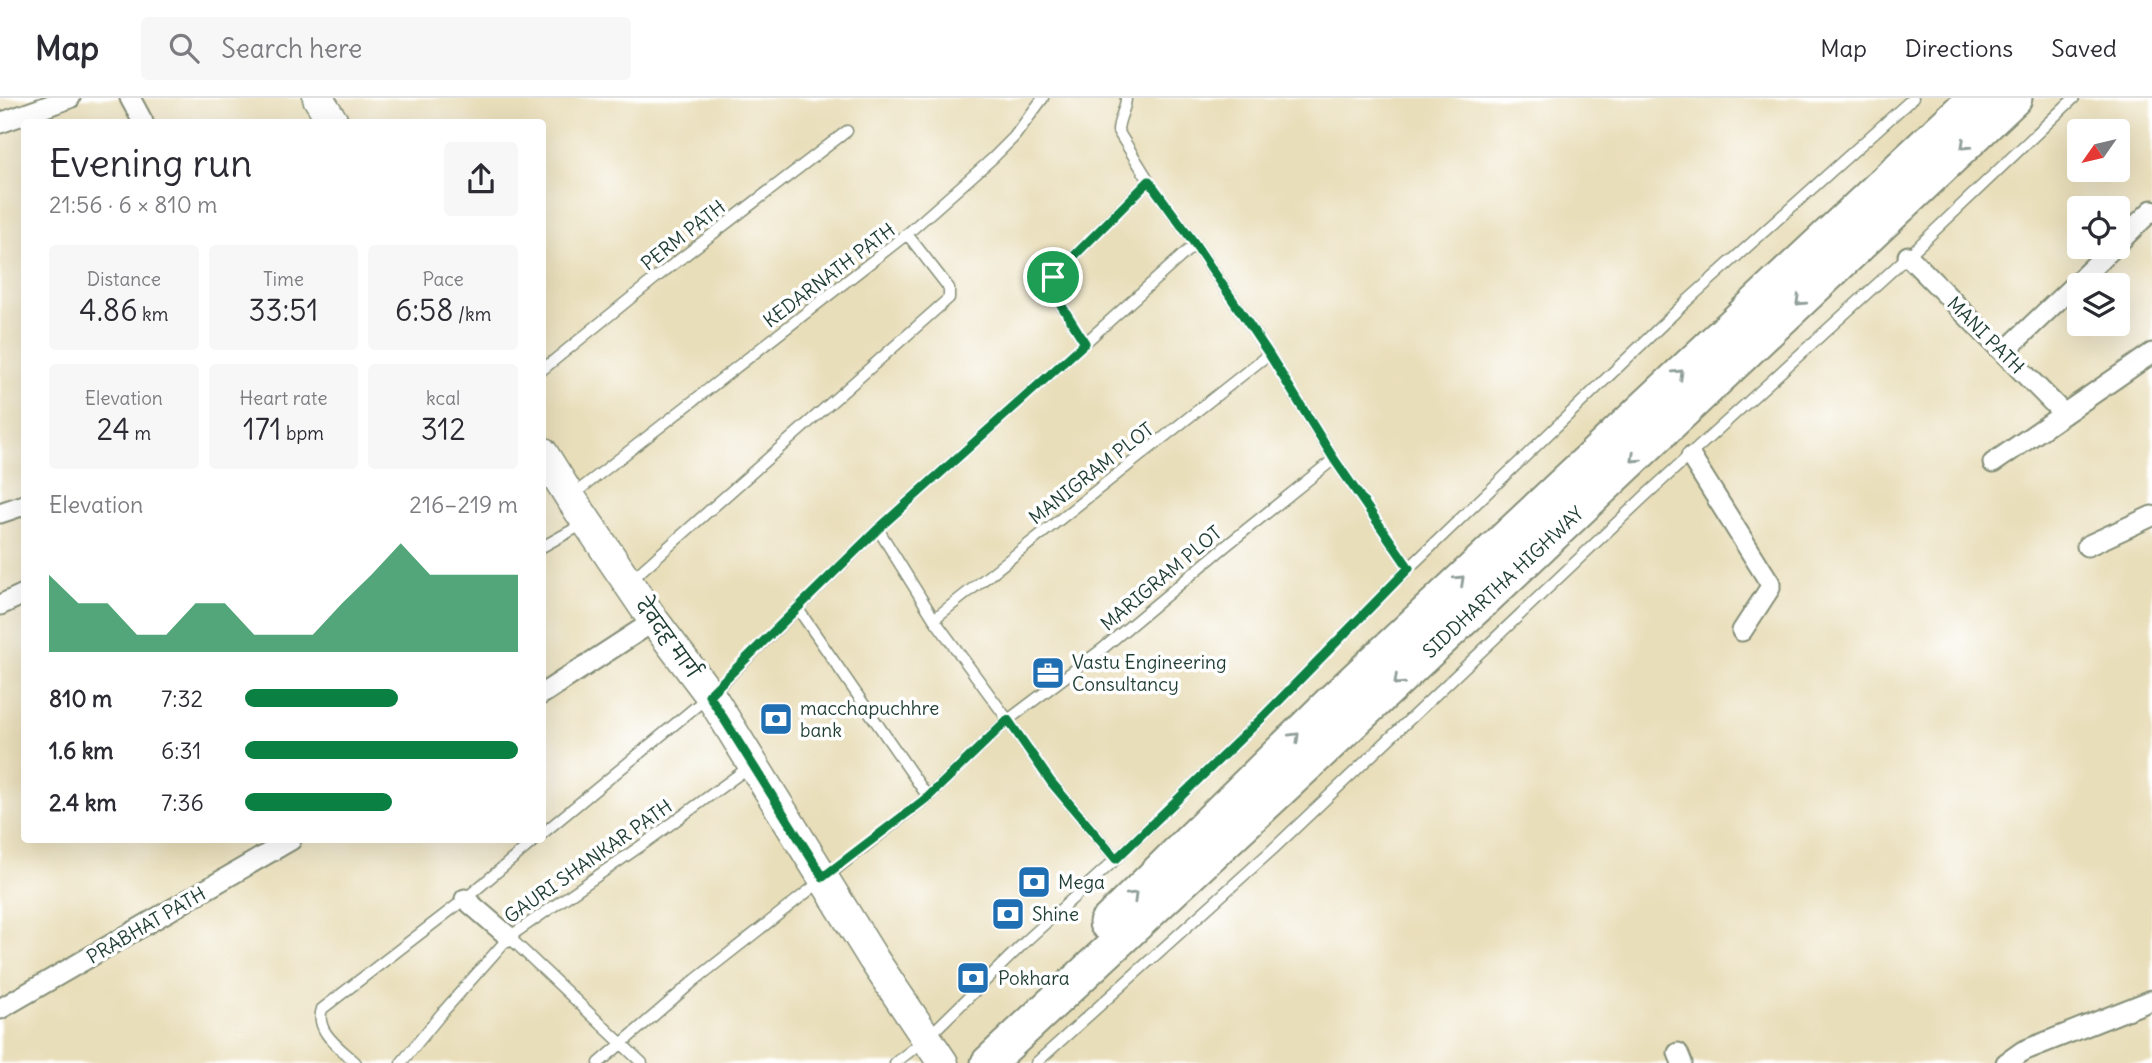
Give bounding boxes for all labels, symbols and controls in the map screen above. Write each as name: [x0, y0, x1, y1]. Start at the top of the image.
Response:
search box: [141, 17, 631, 80]
text: Map: [35, 27, 99, 69]
icon: search: [165, 29, 203, 67]
text: Search here: [221, 32, 362, 65]
text: Map: [1820, 33, 1867, 63]
text: Directions: [1905, 33, 2013, 63]
text: Saved: [2051, 33, 2117, 63]
north arrow: [2067, 119, 2130, 182]
map controls: [2067, 119, 2130, 336]
one-way arrow: [1960, 136, 1973, 149]
text: Evening run: [49, 140, 252, 187]
button: share: [444, 142, 518, 216]
text: 21:56 · 6 × 810 m: [49, 190, 217, 219]
street label: PERM PATH: [636, 195, 730, 275]
button: locate: [2067, 196, 2130, 259]
street label: KEDARNATH PATH: [758, 218, 900, 332]
pin: [1023, 247, 1083, 307]
icon: arrive: [1034, 258, 1072, 296]
text: Distance: [87, 267, 161, 291]
text: Time: [263, 267, 304, 291]
text: Pace: [423, 267, 464, 291]
button: layers: [2067, 273, 2130, 336]
text: 4.86: [79, 291, 137, 329]
text: 33:51: [248, 291, 319, 329]
text: 6:58: [395, 291, 454, 329]
street label: MANI PATH: [1942, 291, 2030, 379]
one-way arrow: [1795, 293, 1808, 306]
text: km: [137, 302, 168, 326]
text: /km: [454, 302, 491, 326]
one-way arrow: [1671, 369, 1684, 382]
text: Elevation: [85, 386, 163, 410]
text: Heart rate: [239, 386, 328, 410]
text: kcal: [426, 386, 460, 410]
text: 24: [97, 410, 130, 448]
text: 171: [243, 410, 282, 448]
text: 312: [421, 410, 466, 448]
street label: MANIGRAM PLOT: [1024, 417, 1158, 529]
text: m: [130, 421, 151, 445]
text: bpm: [282, 421, 324, 445]
one-way arrow: [1630, 449, 1643, 462]
text: Elevation: [49, 490, 143, 519]
text: 216–219 m: [409, 490, 518, 519]
street label: SIDDHARTHA HIGHWAY: [1418, 501, 1589, 663]
street label: MARIGRAM PLOT: [1096, 520, 1226, 636]
one-way arrow: [1452, 576, 1465, 589]
street label: देवदह मार्ग: [630, 590, 710, 684]
place label: Vastu Engineering Consultancy: [1072, 650, 1227, 696]
office icon: Vastu Engineering Consultancy: [1029, 654, 1067, 692]
one-way arrow: [1393, 672, 1406, 685]
text: 810 m: [49, 684, 112, 713]
text: 7:32: [161, 684, 203, 713]
place label: macchapuchhre bank: [800, 696, 939, 742]
bank icon: macchapuchhre bank: [757, 700, 795, 738]
one-way arrow: [1287, 732, 1300, 745]
text: 1.6 km: [49, 736, 114, 765]
text: 6:31: [161, 736, 201, 765]
text: 2.4 km: [49, 788, 117, 817]
text: 7:36: [161, 788, 204, 817]
street label: GAURI SHANKAR PATH: [499, 794, 677, 928]
bank icon: Mega: [1015, 863, 1053, 901]
place label: Mega: [1058, 870, 1105, 894]
street label: PRABHAT PATH: [82, 881, 210, 969]
one-way arrow: [1124, 892, 1137, 905]
bank icon: Shine: [989, 895, 1027, 933]
place label: Shine: [1032, 902, 1079, 926]
bank icon: Pokhara: [954, 959, 992, 997]
place label: Pokhara: [998, 966, 1070, 990]

